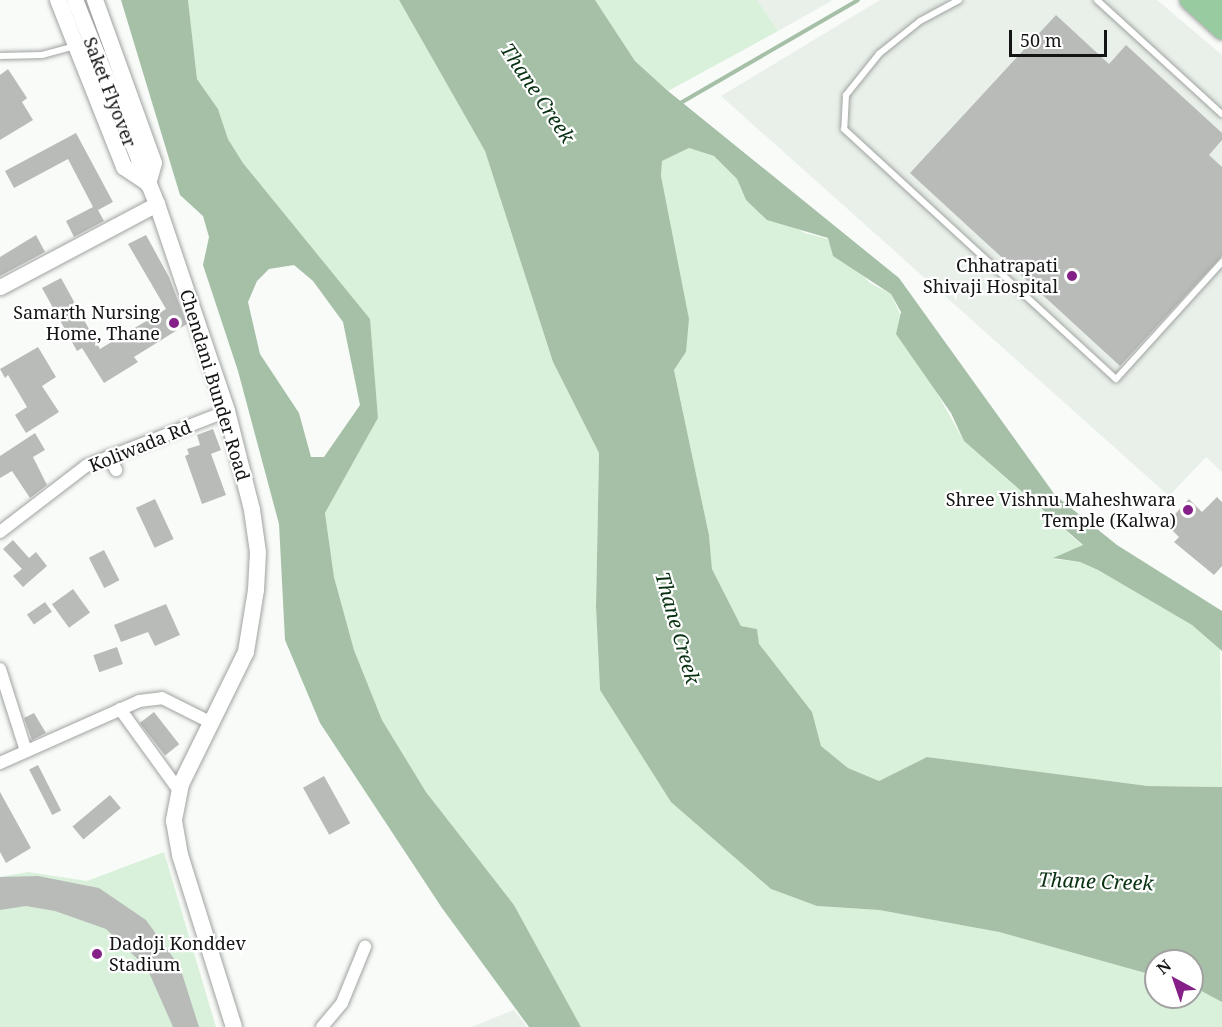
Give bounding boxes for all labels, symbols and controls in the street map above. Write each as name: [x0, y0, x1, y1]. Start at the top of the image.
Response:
scale bar: [1012, 18, 1110, 56]
text: 50 m: [1020, 28, 1062, 52]
street label: Saket Flyover: [79, 34, 141, 150]
water label: Thane Creek: [496, 38, 580, 148]
place label: Chhatrapati Shivaji Hospital: [923, 255, 1058, 298]
marker: Chhatrapati Shivaji Hospital: [1063, 267, 1081, 285]
street label: Chendani Bunder Road: [176, 287, 254, 483]
place label: Samarth Nursing Home, Thane: [13, 302, 160, 344]
marker: Samarth Nursing Home, Thane: [165, 314, 183, 332]
street label: Koliwada Rd: [86, 416, 194, 476]
place label: Shree Vishnu Maheshwara Temple (Kalwa): [946, 489, 1176, 532]
marker: Shree Vishnu Maheshwara Temple (Kalwa): [1181, 503, 1195, 517]
water label: Thane Creek: [651, 569, 705, 687]
water label: Thane Creek: [1038, 867, 1154, 895]
place label: Dadoji Konddev Stadium: [109, 933, 246, 976]
marker: Dadoji Konddev Stadium: [90, 947, 104, 961]
north arrow: [1144, 949, 1204, 1009]
text: N: [1152, 954, 1176, 979]

